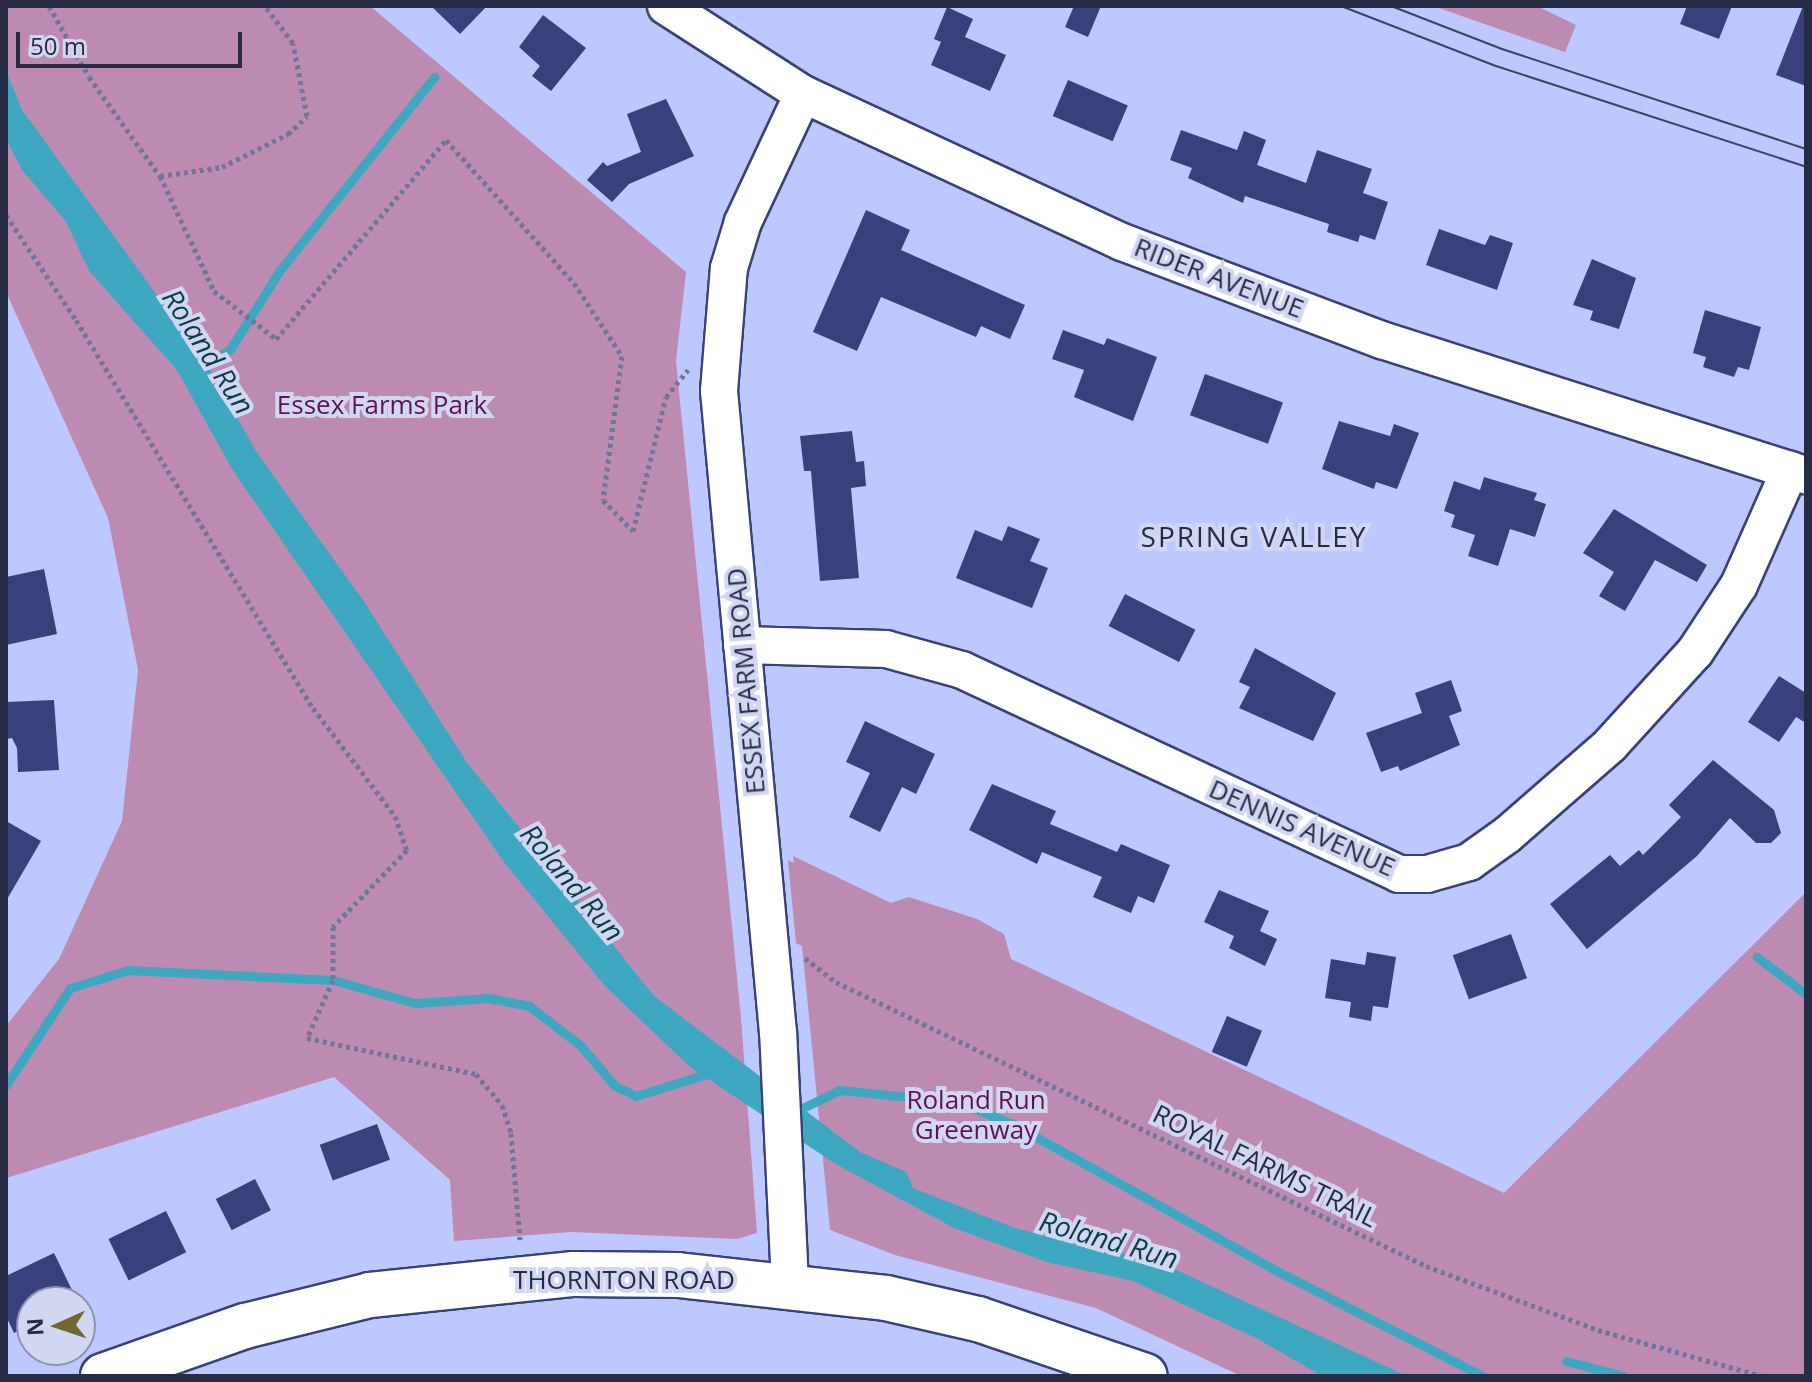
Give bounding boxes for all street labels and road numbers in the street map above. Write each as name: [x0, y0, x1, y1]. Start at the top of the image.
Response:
street label: RIDER AVENUE: [1130, 231, 1308, 325]
street label: ESSEX FARM ROAD: [721, 567, 771, 795]
street label: DENNIS AVENUE: [1204, 773, 1400, 883]
street label: ROYAL FARMS TRAIL: [1148, 1098, 1382, 1234]
street label: THORNTON ROAD: [513, 1264, 735, 1296]

